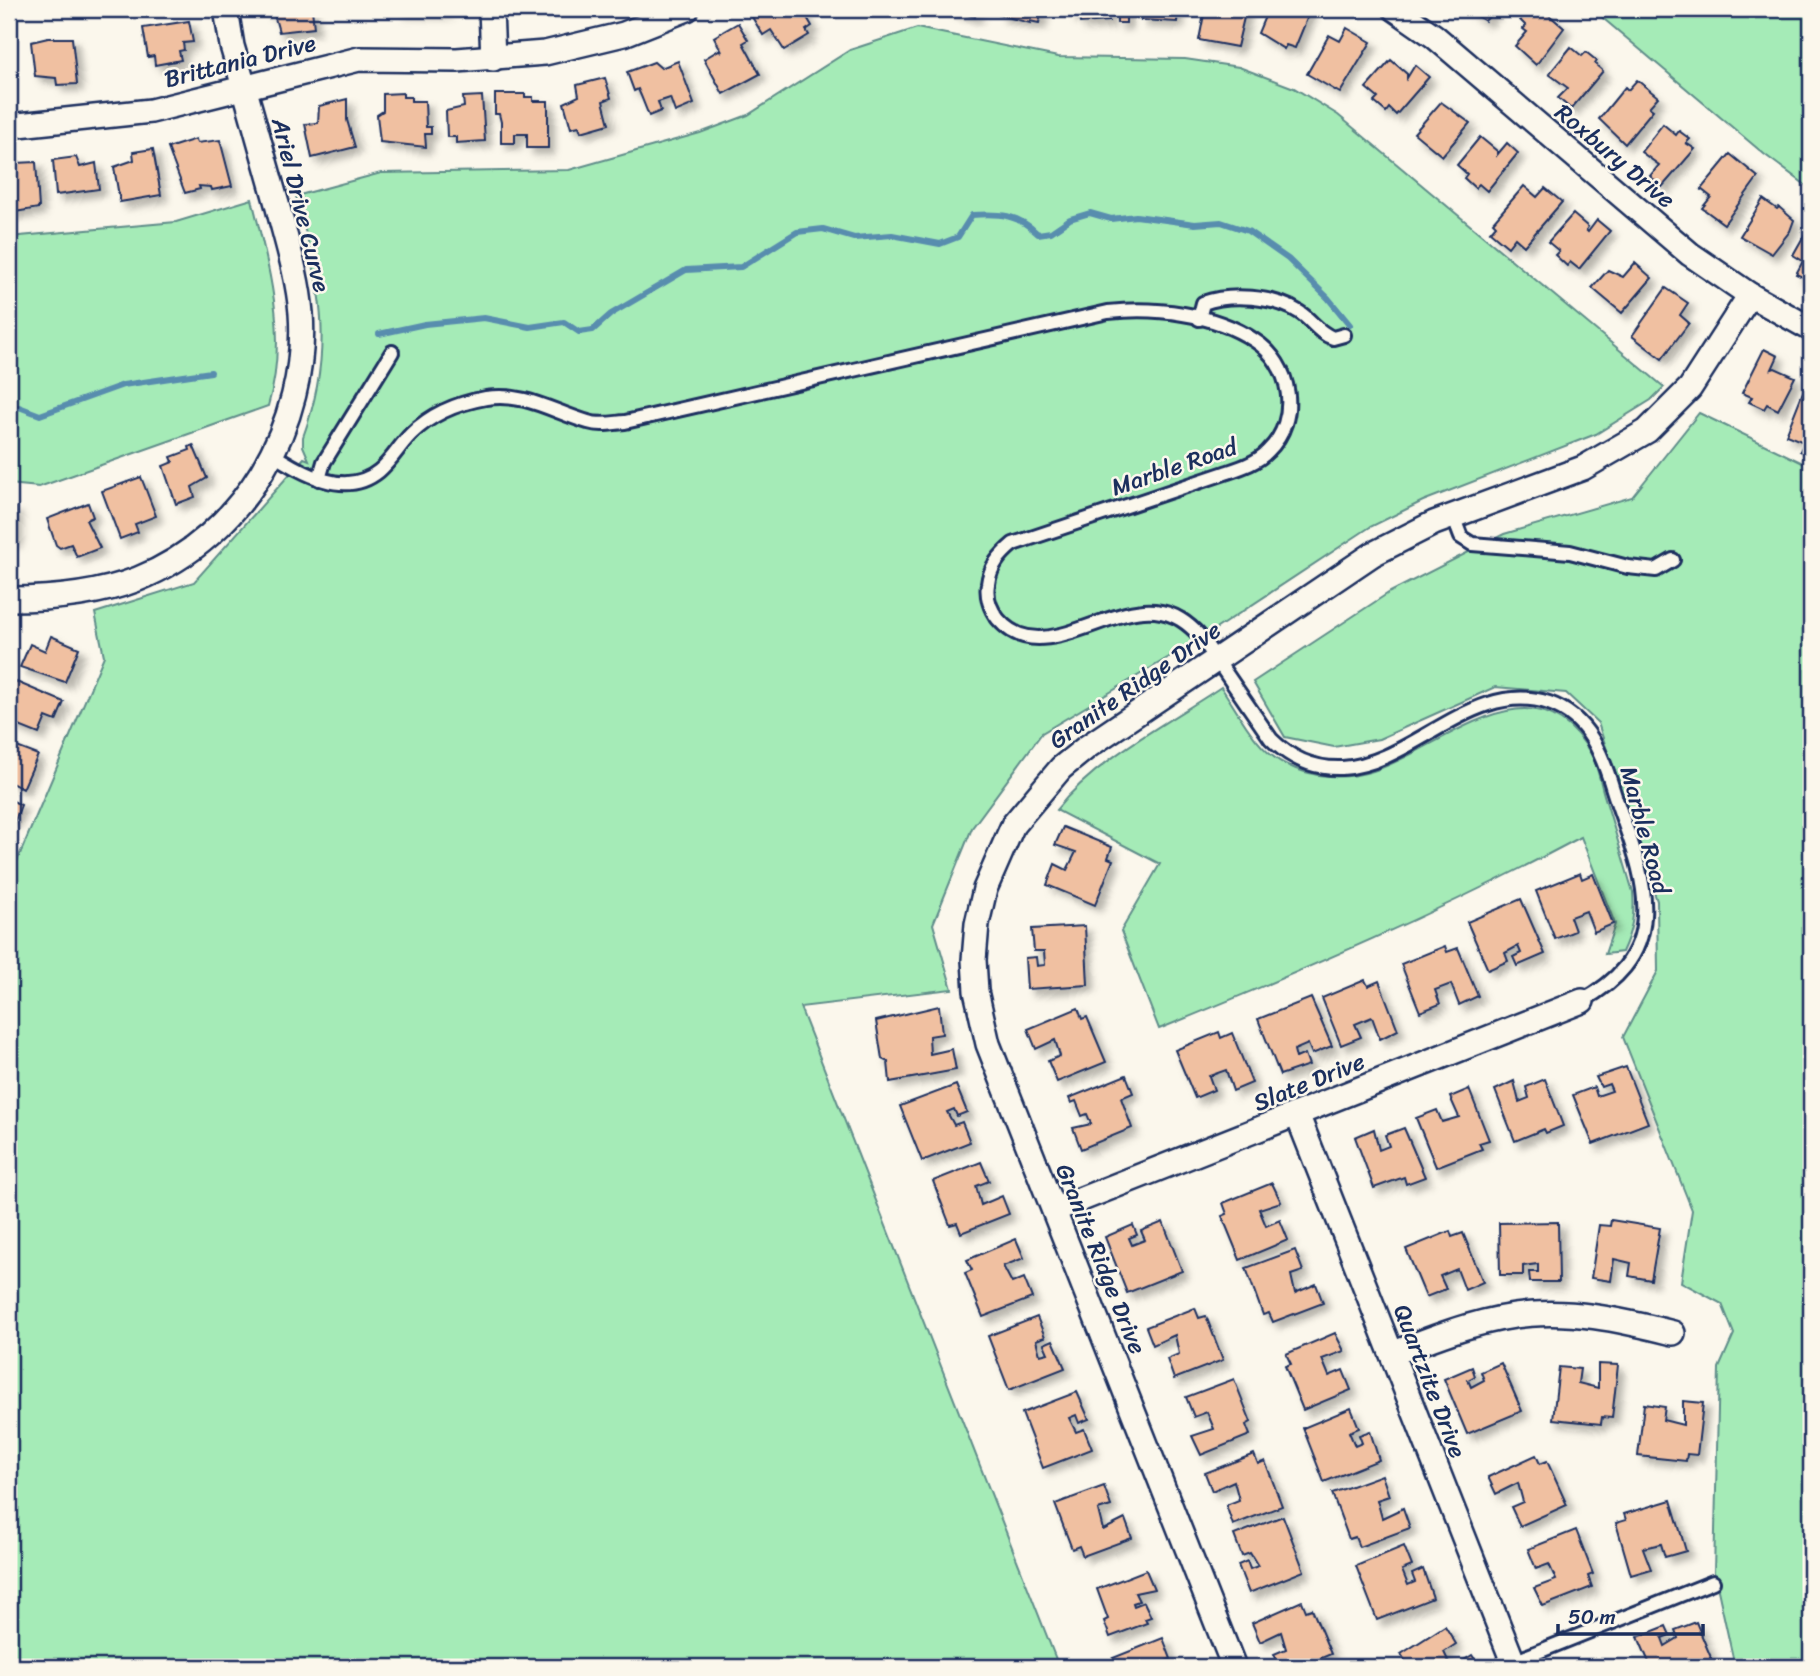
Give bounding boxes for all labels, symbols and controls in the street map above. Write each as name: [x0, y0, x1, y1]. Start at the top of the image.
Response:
street label: Brittania Drive: [160, 22, 321, 100]
street label: Roxbury Drive: [1545, 92, 1685, 220]
street label: Ariel Drive Curve: [259, 112, 343, 297]
street label: Marble Road: [1105, 425, 1245, 508]
street label: Granite Ridge Drive: [1040, 610, 1230, 760]
street label: Marble Road: [1608, 761, 1683, 901]
street label: Slate Drive: [1247, 1041, 1371, 1123]
street label: Granite Ridge Drive: [1044, 1157, 1158, 1361]
street label: Quartzite Drive: [1381, 1298, 1479, 1464]
scale bar: [1558, 1592, 1703, 1636]
text: 50 m: [1568, 1598, 1616, 1636]

